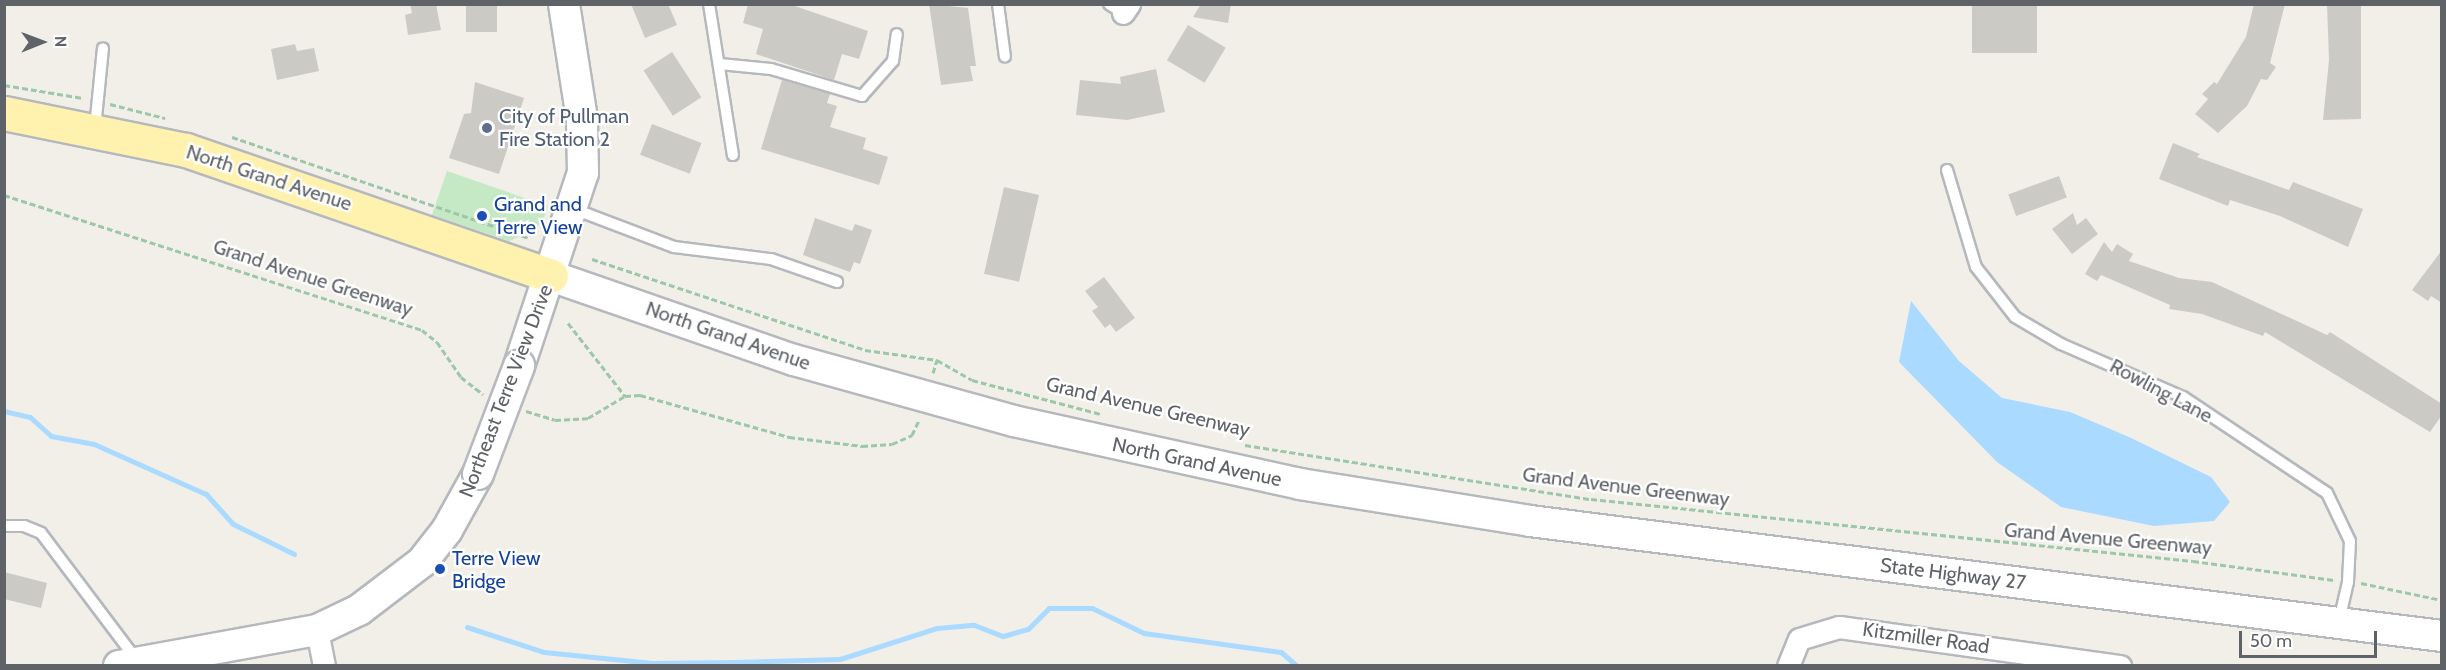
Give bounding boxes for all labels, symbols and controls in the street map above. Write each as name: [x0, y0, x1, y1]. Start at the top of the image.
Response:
north arrow: [12, 12, 72, 72]
text: N: [51, 36, 70, 47]
place label: City of Pullman Fire Station 2: [499, 104, 629, 151]
marker: City of Pullman Fire Station 2: [480, 121, 494, 135]
street label: North Grand Avenue: [183, 140, 355, 216]
place label: Grand and Terre View: [494, 192, 582, 239]
marker: Grand and Terre View: [475, 209, 489, 223]
street label: Grand Avenue Greenway: [210, 234, 416, 322]
street label: Northeast Terre View Drive: [454, 281, 558, 501]
street label: North Grand Avenue: [643, 297, 813, 375]
street label: Rowling Lane: [2106, 354, 2216, 428]
street label: Grand Avenue Greenway: [1044, 372, 1252, 442]
street label: North Grand Avenue: [1110, 432, 1284, 492]
street label: Grand Avenue Greenway: [1521, 462, 1731, 512]
street label: Grand Avenue Greenway: [2003, 518, 2213, 560]
place label: Terre View Bridge: [452, 546, 540, 593]
street label: State Highway 27: [1879, 553, 2027, 595]
marker: Terre View Bridge: [433, 562, 447, 576]
street label: Kitzmiller Road: [1861, 617, 1991, 659]
scale bar: [2242, 619, 2380, 657]
text: 50 m: [2250, 630, 2292, 652]

